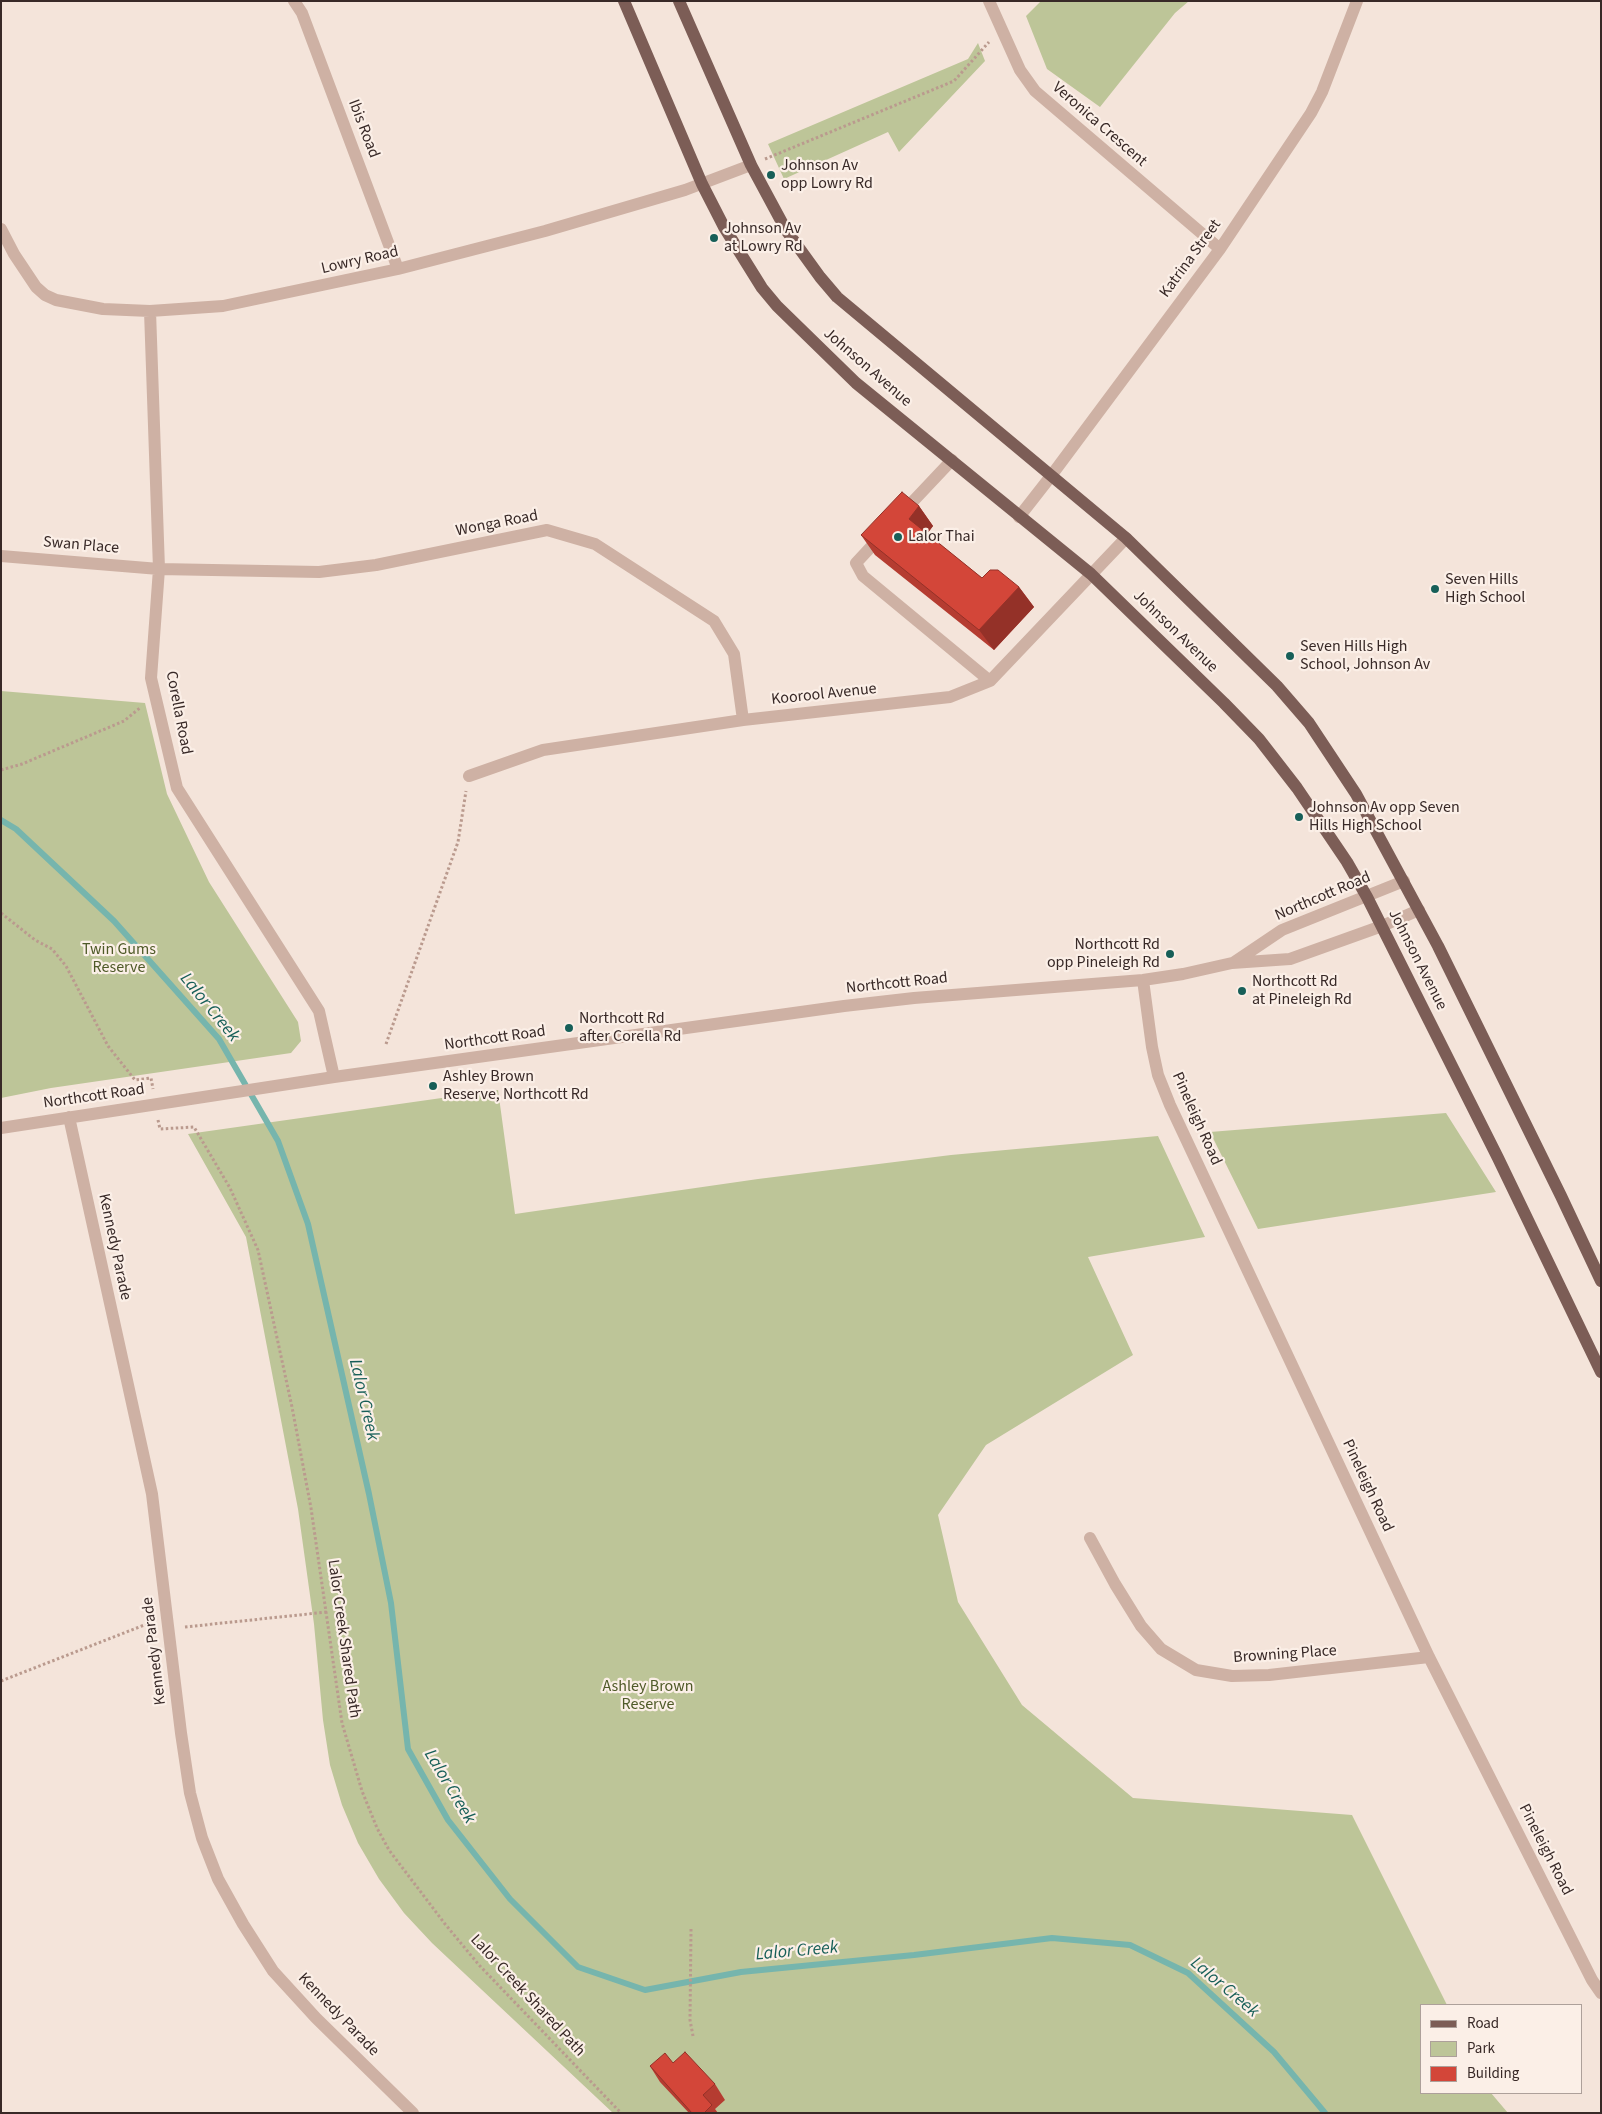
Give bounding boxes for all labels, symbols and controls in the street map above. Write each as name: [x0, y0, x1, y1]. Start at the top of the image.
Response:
street label: Veronica Crescent: [1048, 79, 1150, 171]
street label: Ibis Road: [343, 97, 383, 161]
place label: Johnson Av opp Lowry Rd: [781, 156, 873, 194]
marker: Johnson Av opp Lowry Rd: [765, 169, 777, 181]
street label: Katrina Street: [1156, 216, 1226, 302]
place label: Johnson Av at Lowry Rd: [724, 219, 803, 257]
marker: Johnson Av at Lowry Rd: [708, 232, 720, 244]
street label: Lowry Road: [320, 243, 400, 279]
street label: Johnson Avenue: [819, 325, 915, 411]
street label: Wonga Road: [454, 507, 540, 541]
place label: Lalor Thai: [908, 527, 975, 547]
marker: Lalor Thai: [892, 531, 904, 543]
street label: Swan Place: [42, 533, 120, 559]
place label: Seven Hills High School: [1445, 570, 1525, 608]
marker: Seven Hills High School: [1429, 583, 1441, 595]
street label: Johnson Avenue: [1129, 587, 1221, 677]
place label: Seven Hills High School, Johnson Av: [1300, 637, 1430, 675]
marker: Seven Hills High School, Johnson Av: [1284, 650, 1296, 662]
street label: Corella Road: [160, 669, 196, 757]
street label: Koorool Avenue: [770, 680, 878, 710]
place label: Johnson Av opp Seven Hills High School: [1309, 798, 1460, 836]
marker: Johnson Av opp Seven Hills High School: [1293, 811, 1305, 823]
street label: Northcott Road: [1272, 868, 1374, 926]
street label: Johnson Avenue: [1383, 906, 1451, 1014]
place label: Northcott Rd opp Pineleigh Rd: [1047, 935, 1160, 973]
park label: Twin Gums Reserve: [82, 940, 156, 978]
marker: Northcott Rd opp Pineleigh Rd: [1164, 948, 1176, 960]
water label: Lalor Creek: [175, 969, 243, 1047]
street label: Northcott Road: [845, 969, 949, 999]
place label: Northcott Rd at Pineleigh Rd: [1252, 972, 1352, 1010]
marker: Northcott Rd at Pineleigh Rd: [1236, 985, 1248, 997]
place label: Northcott Rd after Corella Rd: [579, 1009, 681, 1047]
street label: Northcott Road: [443, 1022, 547, 1056]
marker: Northcott Rd after Corella Rd: [563, 1022, 575, 1034]
place label: Ashley Brown Reserve, Northcott Rd: [443, 1067, 589, 1105]
street label: Pineleigh Road: [1167, 1069, 1225, 1169]
street label: Northcott Road: [42, 1080, 146, 1114]
marker: Ashley Brown Reserve, Northcott Rd: [427, 1080, 439, 1092]
street label: Kennedy Parade: [93, 1192, 135, 1302]
water label: Lalor Creek: [343, 1357, 383, 1443]
street label: Pineleigh Road: [1337, 1437, 1397, 1535]
street label: Lalor Creek Shared Path: [322, 1558, 364, 1720]
street label: Kennedy Parade: [139, 1596, 171, 1706]
street label: Browning Place: [1233, 1642, 1337, 1668]
park label: Ashley Brown Reserve: [603, 1677, 693, 1715]
water label: Lalor Creek: [418, 1746, 480, 1828]
street label: Pineleigh Road: [1514, 1801, 1576, 1899]
street label: Lalor Creek Shared Path: [465, 1931, 589, 2061]
water label: Lalor Creek: [755, 1938, 839, 1966]
water label: Lalor Creek: [1185, 1953, 1263, 2023]
street label: Kennedy Parade: [293, 1969, 383, 2061]
legend: [1420, 2004, 1582, 2094]
text: Road: [1467, 2013, 1499, 2034]
text: Park: [1467, 2038, 1495, 2059]
text: Building: [1467, 2063, 1519, 2084]

